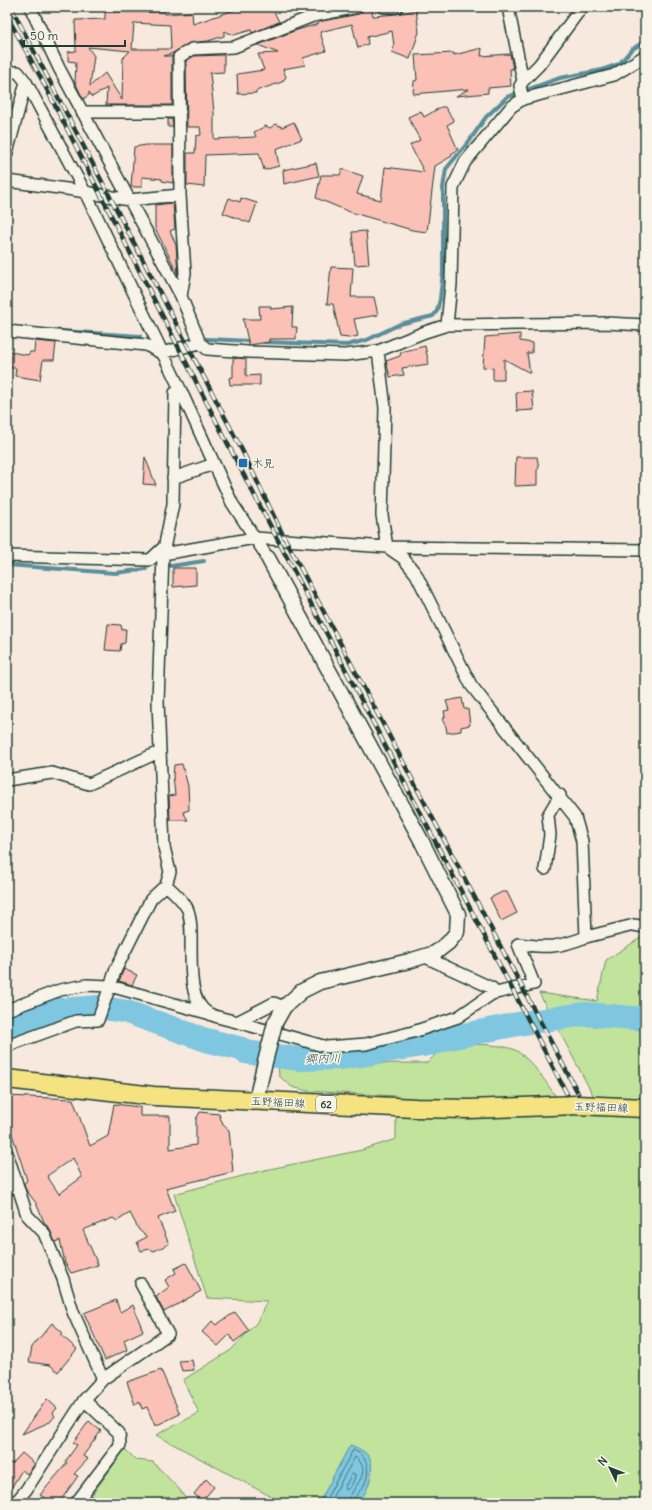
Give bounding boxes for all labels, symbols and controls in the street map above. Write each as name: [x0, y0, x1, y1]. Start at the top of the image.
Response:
scale bar: [24, 22, 125, 48]
text: 50 m: [30, 28, 59, 43]
place label: 木見: [252, 456, 274, 470]
marker: 木見: [237, 457, 249, 469]
water label: 郷内川: [305, 1050, 341, 1066]
street label: 玉野福田線: [250, 1094, 306, 1110]
road number: 62: [316, 1096, 336, 1112]
street label: 玉野福田線: [573, 1099, 629, 1115]
north arrow: [590, 1448, 630, 1488]
text: N: [595, 1454, 610, 1469]

